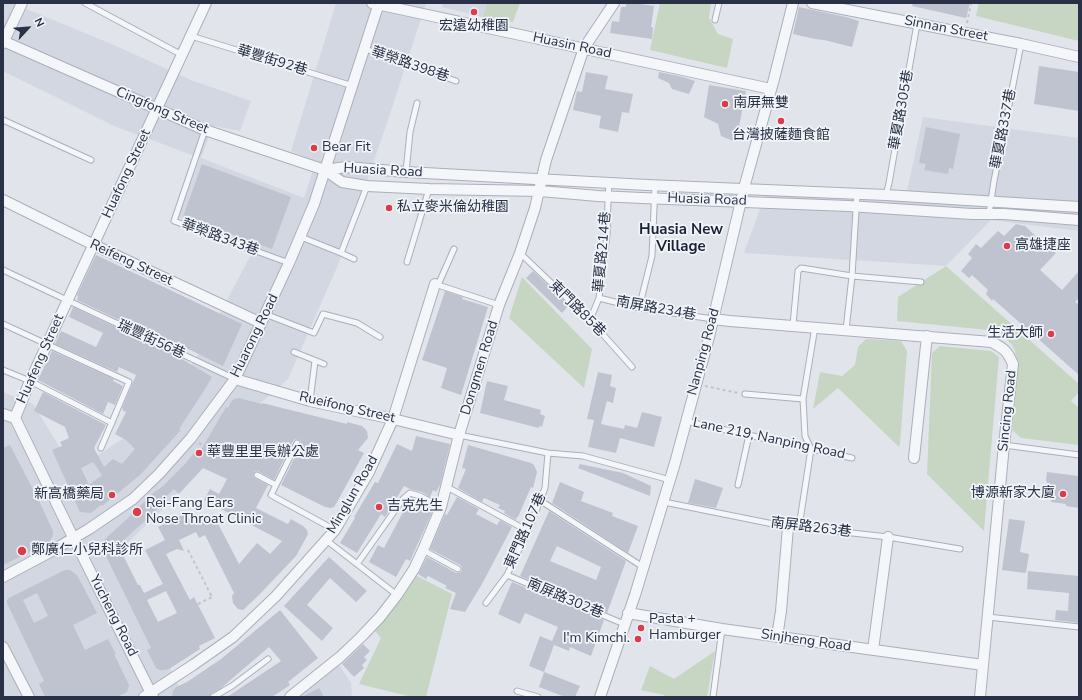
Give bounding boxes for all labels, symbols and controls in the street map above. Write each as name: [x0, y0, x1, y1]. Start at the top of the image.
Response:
marker: 宏遠幼稚園: [469, 7, 479, 17]
north arrow: [8, 8, 48, 48]
street label: Sinnan Street: [903, 13, 989, 45]
text: N: [31, 16, 48, 30]
place label: 宏遠幼稚園: [439, 19, 509, 35]
street label: Huasin Road: [531, 29, 613, 63]
street label: 華豐街92巷: [235, 42, 309, 80]
street label: 華榮路398巷: [369, 44, 451, 86]
street label: 華夏路305巷: [887, 69, 917, 151]
street label: Cingfong Street: [113, 84, 211, 138]
street label: 華夏路337巷: [988, 88, 1020, 170]
place label: 南屏無雙: [733, 96, 789, 112]
marker: 南屏無雙: [720, 99, 730, 109]
marker: 台灣披薩麵食館: [776, 116, 786, 126]
street label: Huafong Street: [99, 127, 155, 221]
place label: 台灣披薩麵食館: [732, 128, 830, 144]
place label: Bear Fit: [322, 140, 371, 156]
marker: Bear Fit: [309, 143, 319, 153]
street label: Huasia Road: [343, 161, 423, 181]
street label: Huasia Road: [667, 190, 747, 210]
place label: 私立麥米倫幼稚園: [397, 200, 509, 216]
marker: 私立麥米倫幼稚園: [384, 203, 394, 213]
street label: 華夏路214巷: [591, 211, 615, 293]
street label: 華榮路343巷: [179, 216, 261, 260]
district label: Huasia New Village: [639, 221, 723, 256]
street label: Reifeng Street: [87, 236, 175, 290]
place label: 高雄捷座: [1015, 238, 1071, 254]
marker: 高雄捷座: [1002, 241, 1012, 251]
street label: 東門路85巷: [545, 277, 609, 341]
street label: Huarong Road: [228, 291, 282, 381]
street label: 南屏路234巷: [615, 294, 697, 324]
street label: Nanping Road: [684, 307, 724, 397]
street label: Huafeng Street: [14, 312, 68, 406]
street label: 瑞豐街56巷: [114, 317, 188, 363]
street label: Dongmen Road: [458, 319, 502, 417]
place label: 生活大師: [987, 326, 1043, 342]
marker: 生活大師: [1046, 329, 1056, 339]
street label: Sincing Road: [995, 369, 1021, 453]
street label: Rueifong Street: [297, 389, 397, 427]
street label: Lane 219, Nanping Road: [691, 415, 847, 463]
place label: 華豐里里長辦公處: [207, 445, 319, 461]
marker: 華豐里里長辦公處: [194, 448, 204, 458]
street label: Minglun Road: [324, 453, 382, 537]
place label: 博源新家大廈: [971, 486, 1055, 502]
place label: 新高橋藥局: [34, 487, 104, 503]
marker: 博源新家大廈: [1058, 489, 1068, 499]
marker: 新高橋藥局: [107, 490, 117, 500]
street label: 東門路107巷: [502, 490, 550, 572]
place label: Rei-Fang Ears Nose Throat Clinic: [146, 496, 261, 528]
place label: 吉克先生: [387, 499, 443, 515]
marker: 吉克先生: [374, 502, 384, 512]
marker: Rei-Fang Ears Nose Throat Clinic: [131, 506, 143, 518]
street label: 南屏路263巷: [770, 515, 852, 541]
place label: 鄭廣仁小兒科診所: [31, 543, 143, 559]
marker: 鄭廣仁小兒科診所: [16, 545, 28, 557]
street label: Yucheng Road: [85, 572, 141, 660]
street label: 南屏路302巷: [524, 575, 606, 623]
place label: Pasta + Hamburger: [649, 612, 721, 644]
marker: Pasta + Hamburger: [636, 623, 646, 633]
street label: Sinjheng Road: [760, 626, 852, 656]
place label: I'm Kimchi.: [563, 631, 630, 647]
marker: I'm Kimchi.: [633, 634, 643, 644]

